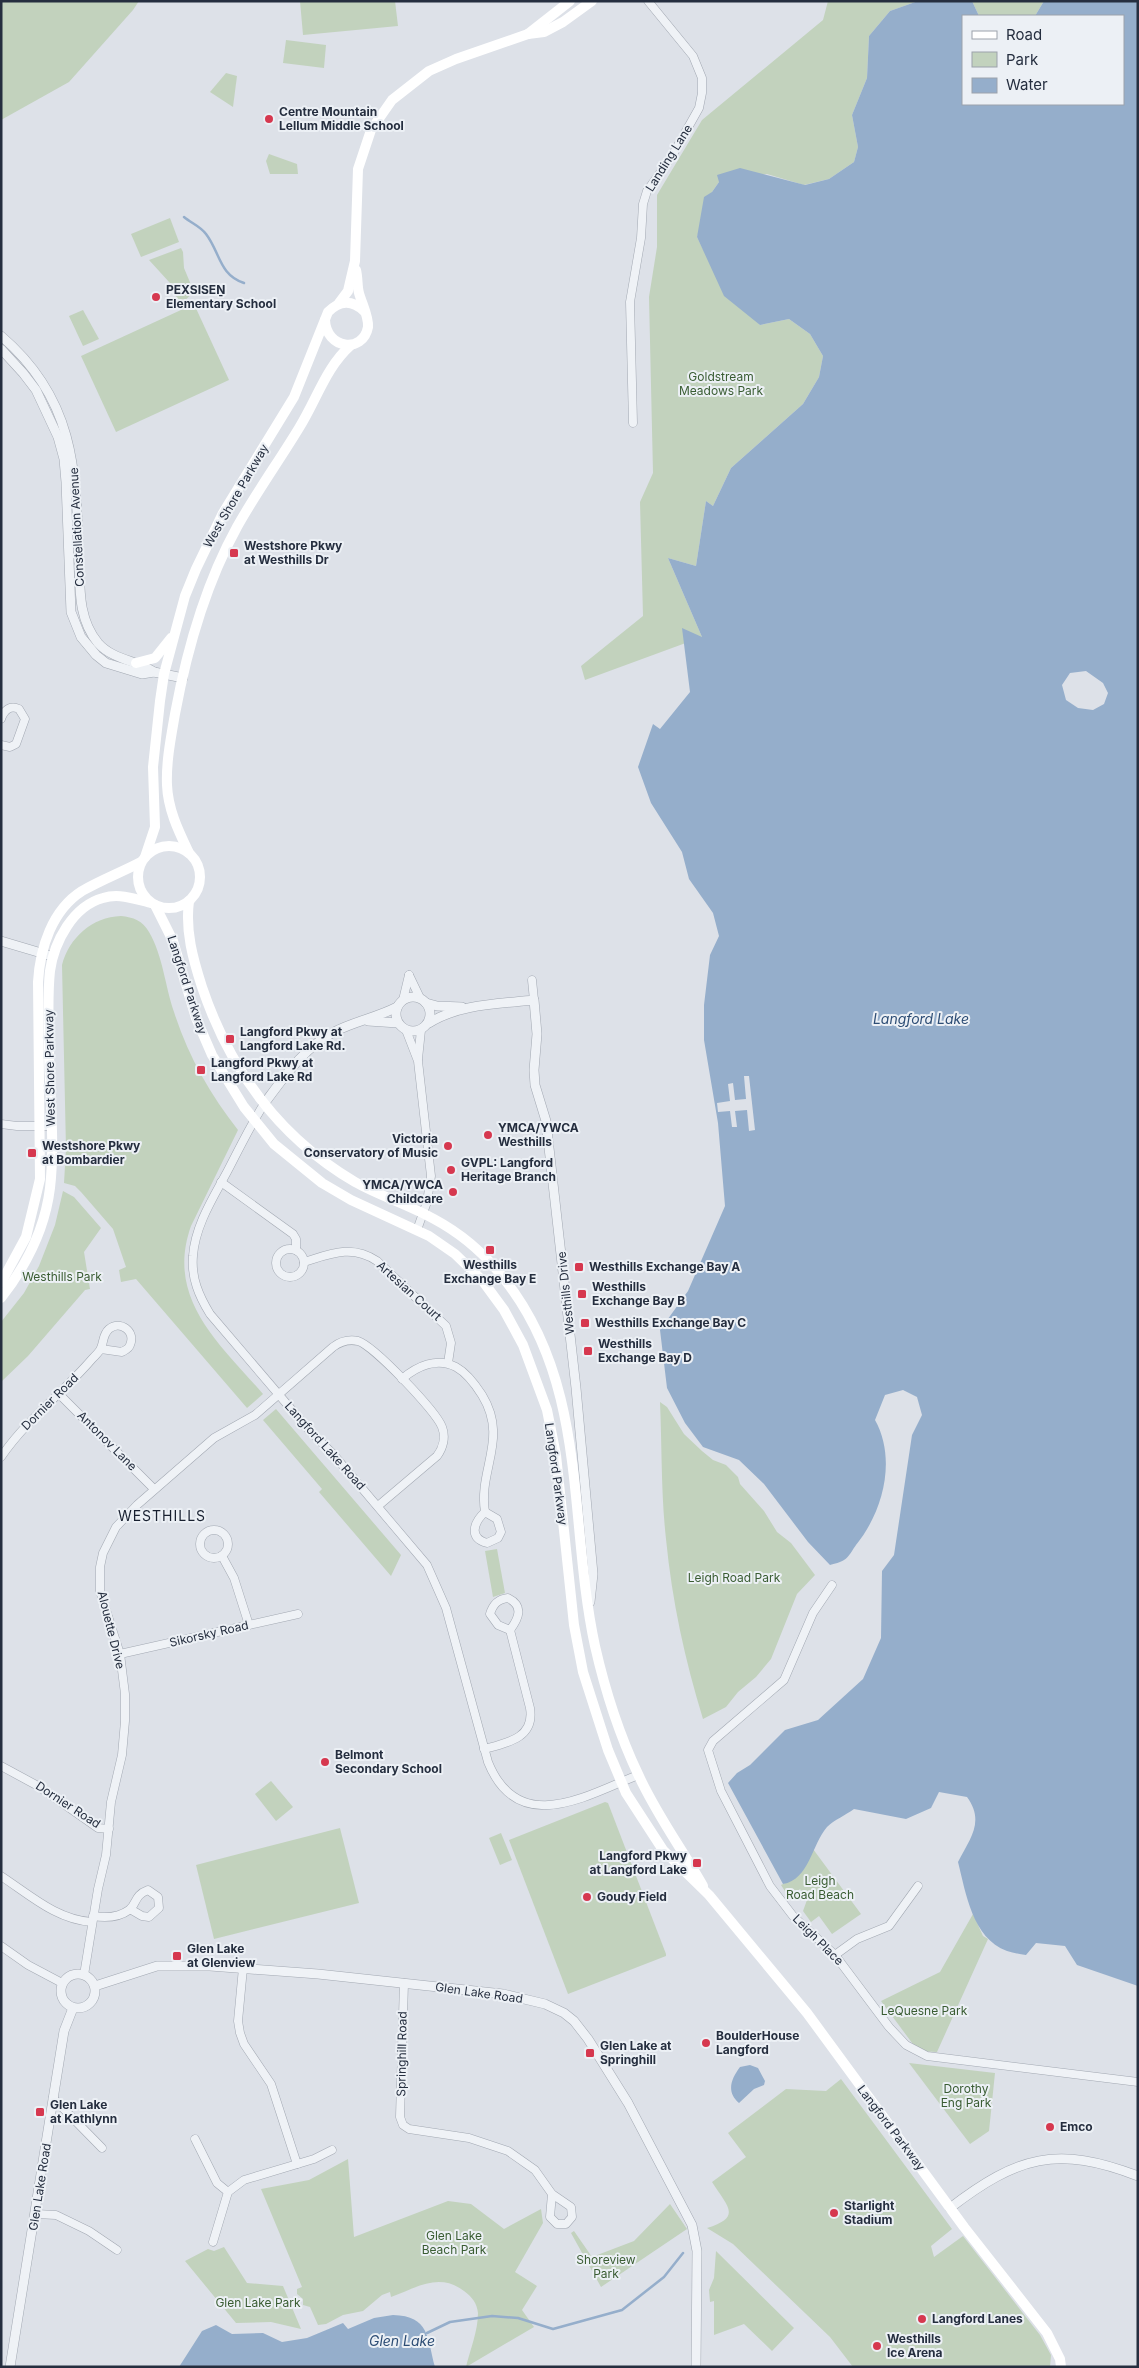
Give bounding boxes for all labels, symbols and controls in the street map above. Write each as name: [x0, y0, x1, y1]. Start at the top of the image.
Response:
legend: [962, 15, 1124, 105]
text: Road: [1006, 25, 1042, 44]
text: Park: [1006, 50, 1039, 69]
text: Water: [1006, 75, 1048, 94]
place label: Centre Mountain Lellum Middle School: [279, 104, 404, 133]
marker: Centre Mountain Lellum Middle School: [263, 113, 275, 125]
street label: Landing Lane: [642, 121, 695, 194]
place label: PEXSISEṈ Elementary School: [166, 282, 276, 311]
marker: PEXSISEṈ Elementary School: [150, 291, 162, 303]
park label: Goldstream Meadows Park: [679, 369, 764, 398]
street label: West Shore Parkway: [200, 441, 272, 550]
street label: Constellation Avenue: [66, 467, 87, 587]
place label: Westshore Pkwy at Westhills Dr: [244, 538, 343, 567]
marker: Westshore Pkwy at Westhills Dr: [228, 547, 240, 559]
street label: Langford Parkway: [164, 933, 211, 1036]
street label: West Shore Parkway: [41, 1009, 58, 1127]
water label: Langford Lake: [873, 1010, 969, 1027]
place label: Langford Pkwy at Langford Lake Rd.: [240, 1024, 345, 1053]
marker: Langford Pkwy at Langford Lake Rd.: [224, 1033, 236, 1045]
place label: Langford Pkwy at Langford Lake Rd: [211, 1055, 314, 1084]
marker: Langford Pkwy at Langford Lake Rd: [195, 1064, 207, 1076]
place label: YMCA/YWCA Westhills: [498, 1120, 579, 1149]
marker: YMCA/YWCA Westhills: [482, 1129, 494, 1141]
place label: Victoria Conservatory of Music: [304, 1131, 438, 1160]
place label: Westshore Pkwy at Bombardier: [42, 1138, 141, 1167]
marker: Victoria Conservatory of Music: [442, 1140, 454, 1152]
marker: Westshore Pkwy at Bombardier: [26, 1147, 38, 1159]
place label: GVPL: Langford Heritage Branch: [461, 1155, 556, 1184]
marker: GVPL: Langford Heritage Branch: [445, 1164, 457, 1176]
place label: YMCA/YWCA Childcare: [362, 1177, 443, 1206]
marker: YMCA/YWCA Childcare: [447, 1186, 459, 1198]
marker: Westhills Exchange Bay E: [484, 1244, 496, 1256]
street label: Westhills Drive: [554, 1251, 577, 1335]
place label: Westhills Exchange Bay E: [444, 1257, 536, 1286]
street label: Artesian Court: [374, 1258, 445, 1324]
place label: Westhills Exchange Bay A: [589, 1259, 740, 1274]
marker: Westhills Exchange Bay A: [573, 1261, 585, 1273]
park label: Westhills Park: [22, 1269, 102, 1284]
place label: Westhills Exchange Bay B: [592, 1279, 685, 1308]
marker: Westhills Exchange Bay B: [576, 1288, 588, 1300]
place label: Westhills Exchange Bay C: [595, 1315, 746, 1330]
marker: Westhills Exchange Bay C: [579, 1317, 591, 1329]
place label: Westhills Exchange Bay D: [598, 1336, 692, 1365]
marker: Westhills Exchange Bay D: [582, 1345, 594, 1357]
street label: Dornier Road: [18, 1370, 81, 1433]
street label: Langford Lake Road: [282, 1398, 369, 1493]
street label: Antonov Lane: [74, 1408, 140, 1474]
street label: Langford Parkway: [542, 1422, 571, 1526]
district label: WESTHILLS: [118, 1507, 206, 1524]
park label: Leigh Road Park: [688, 1570, 781, 1585]
street label: Alouette Drive: [95, 1589, 128, 1671]
street label: Sikorsky Road: [168, 1617, 250, 1650]
place label: Belmont Secondary School: [335, 1747, 442, 1776]
marker: Belmont Secondary School: [319, 1756, 331, 1768]
street label: Dornier Road: [33, 1778, 104, 1831]
place label: Langford Pkwy at Langford Lake: [590, 1848, 688, 1877]
marker: Langford Pkwy at Langford Lake: [691, 1857, 703, 1869]
park label: Leigh Road Beach: [786, 1873, 854, 1902]
place label: Goudy Field: [597, 1889, 667, 1904]
marker: Goudy Field: [581, 1891, 593, 1903]
street label: Leigh Place: [790, 1911, 847, 1968]
place label: Glen Lake at Glenview: [187, 1941, 256, 1970]
marker: Glen Lake at Glenview: [171, 1950, 183, 1962]
street label: Glen Lake Road: [434, 1979, 524, 2006]
park label: LeQuesne Park: [881, 2003, 968, 2018]
street label: Springhill Road: [393, 2011, 410, 2097]
place label: BoulderHouse Langford: [716, 2028, 799, 2057]
marker: BoulderHouse Langford: [700, 2037, 712, 2049]
place label: Glen Lake at Springhill: [600, 2038, 672, 2067]
marker: Glen Lake at Springhill: [584, 2047, 596, 2059]
park label: Dorothy Eng Park: [941, 2081, 992, 2110]
street label: Langford Parkway: [854, 2082, 929, 2174]
place label: Glen Lake at Kathlynn: [50, 2097, 117, 2126]
marker: Glen Lake at Kathlynn: [34, 2106, 46, 2118]
place label: Emco: [1060, 2119, 1093, 2134]
marker: Emco: [1044, 2121, 1056, 2133]
street label: Glen Lake Road: [25, 2142, 54, 2232]
place label: Starlight Stadium: [844, 2198, 895, 2227]
marker: Starlight Stadium: [828, 2207, 840, 2219]
park label: Glen Lake Beach Park: [422, 2228, 487, 2257]
park label: Shoreview Park: [576, 2252, 636, 2281]
park label: Glen Lake Park: [215, 2295, 301, 2310]
place label: Langford Lanes: [932, 2311, 1023, 2326]
marker: Langford Lanes: [916, 2313, 928, 2325]
place label: Westhills Ice Arena: [887, 2331, 943, 2360]
water label: Glen Lake: [369, 2332, 435, 2349]
marker: Westhills Ice Arena: [871, 2340, 883, 2352]

